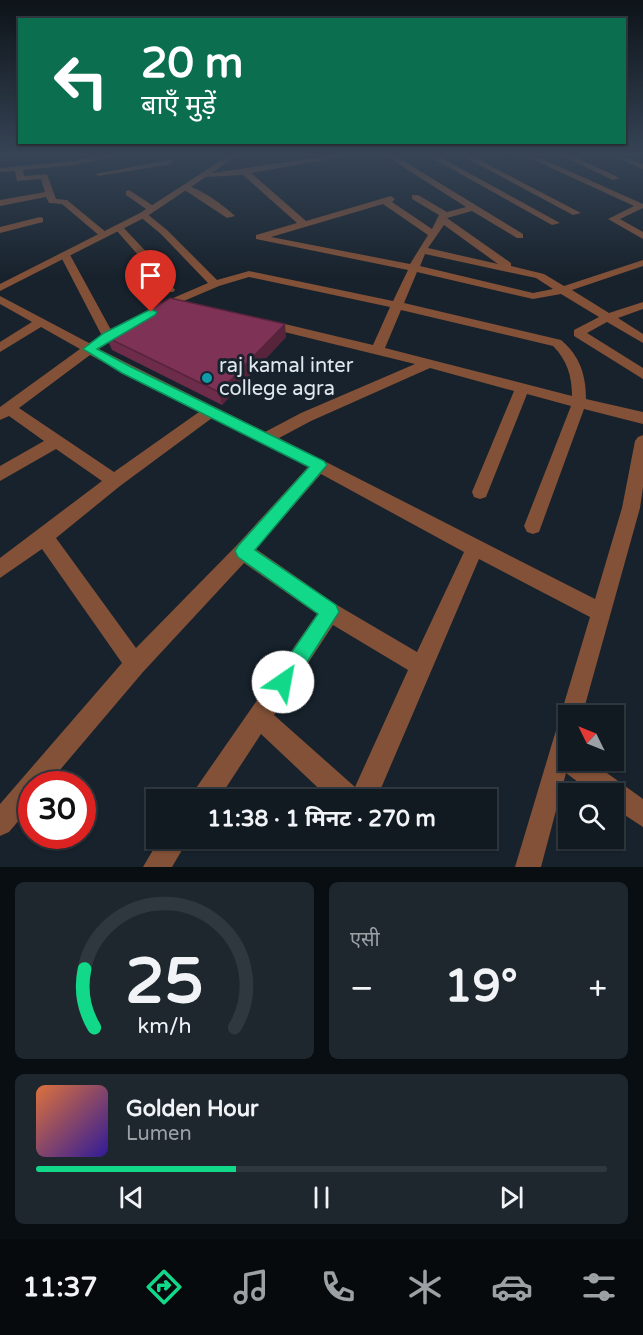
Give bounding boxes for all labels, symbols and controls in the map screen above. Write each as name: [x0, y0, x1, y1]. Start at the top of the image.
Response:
text: 20 m: [141, 38, 243, 89]
icon: left: [42, 42, 120, 120]
text: बाएँ मुड़ें: [141, 89, 216, 122]
pin: [125, 250, 176, 312]
icon: arrive: [134, 259, 167, 292]
place label: raj kamal inter college agra: [219, 354, 354, 401]
marker: raj kamal inter college agra: [200, 371, 214, 385]
position arrow: [251, 650, 315, 714]
north arrow: [558, 705, 624, 771]
map controls: [558, 705, 624, 849]
speed limit sign: 30: [18, 771, 96, 849]
button: search: [558, 783, 624, 849]
text: 11:38 · 1 मिनट · 270 m: [207, 806, 436, 832]
text: एसी: [350, 928, 380, 952]
text: 25: [125, 945, 204, 1020]
text: 19°: [444, 960, 518, 1014]
text: −: [350, 969, 374, 1008]
text: +: [588, 969, 607, 1008]
text: km/h: [138, 1013, 191, 1039]
text: Golden Hour: [126, 1096, 258, 1122]
text: Lumen: [126, 1122, 192, 1146]
icon: previous: [115, 1181, 148, 1214]
icon: pause: [305, 1181, 338, 1214]
icon: next: [495, 1181, 528, 1214]
icon: directions: [143, 1266, 185, 1308]
icon: music: [230, 1266, 272, 1308]
icon: phone: [317, 1266, 359, 1308]
icon: climate: [404, 1266, 446, 1308]
icon: car: [491, 1266, 533, 1308]
icon: filters: [578, 1266, 620, 1308]
text: 11:37: [23, 1271, 97, 1304]

